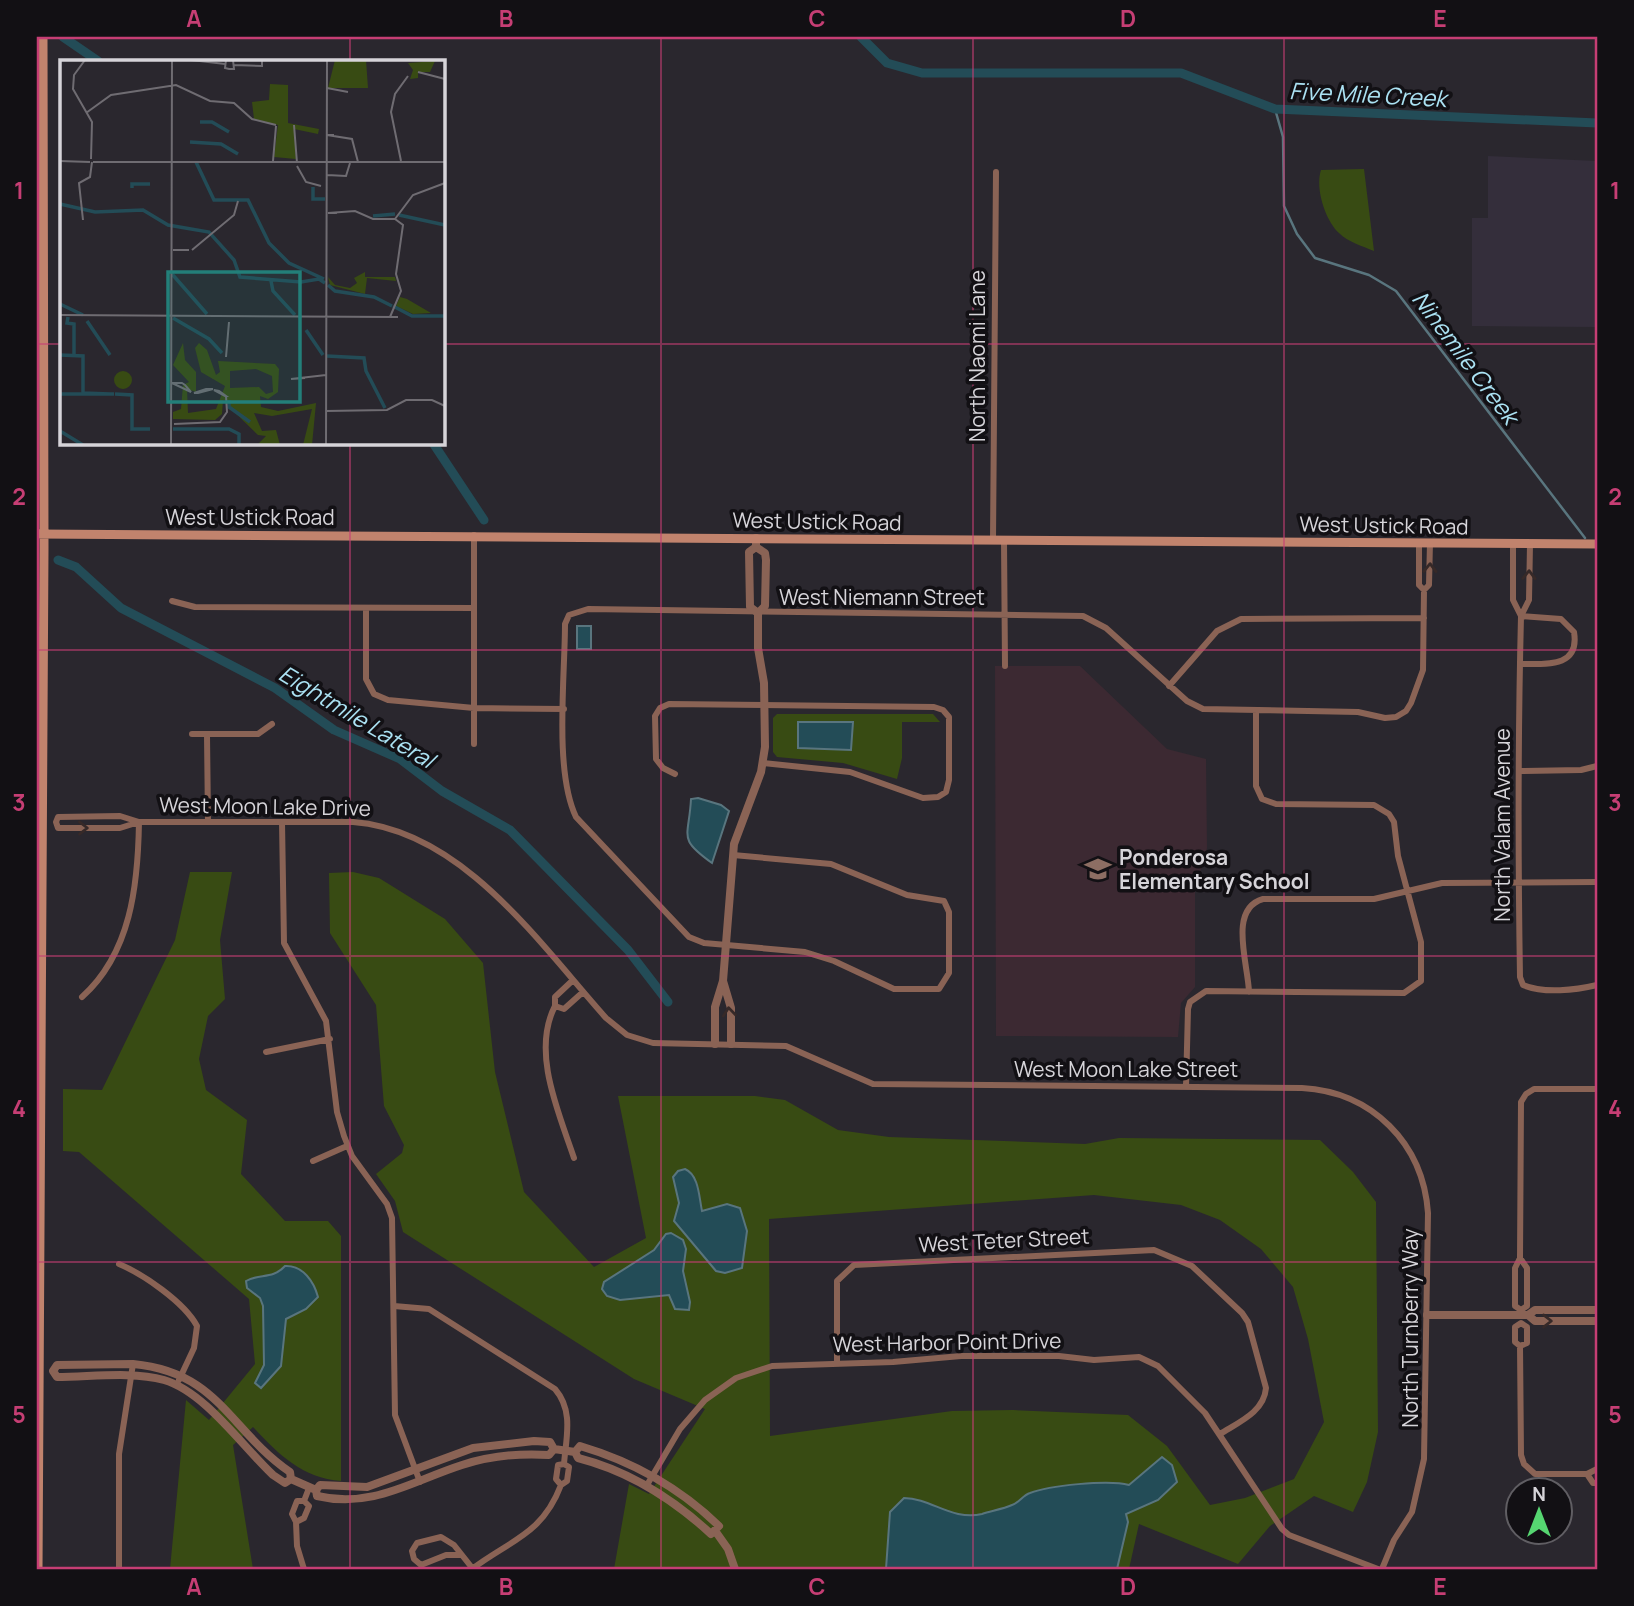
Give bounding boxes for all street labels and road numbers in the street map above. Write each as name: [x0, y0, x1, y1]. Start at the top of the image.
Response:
street label: North Naomi Lane: [963, 270, 991, 442]
street label: West Ustick Road: [165, 503, 335, 531]
street label: West Ustick Road: [732, 506, 902, 536]
street label: West Ustick Road: [1299, 510, 1469, 540]
street label: West Niemann Street: [779, 583, 985, 611]
street label: North Valam Avenue: [1488, 728, 1516, 922]
street label: West Moon Lake Drive: [159, 790, 371, 822]
street label: West Moon Lake Street: [1014, 1055, 1238, 1083]
street label: West Teter Street: [918, 1222, 1090, 1258]
street label: North Turnberry Way: [1396, 1228, 1424, 1428]
street label: West Harbor Point Drive: [832, 1326, 1062, 1358]

